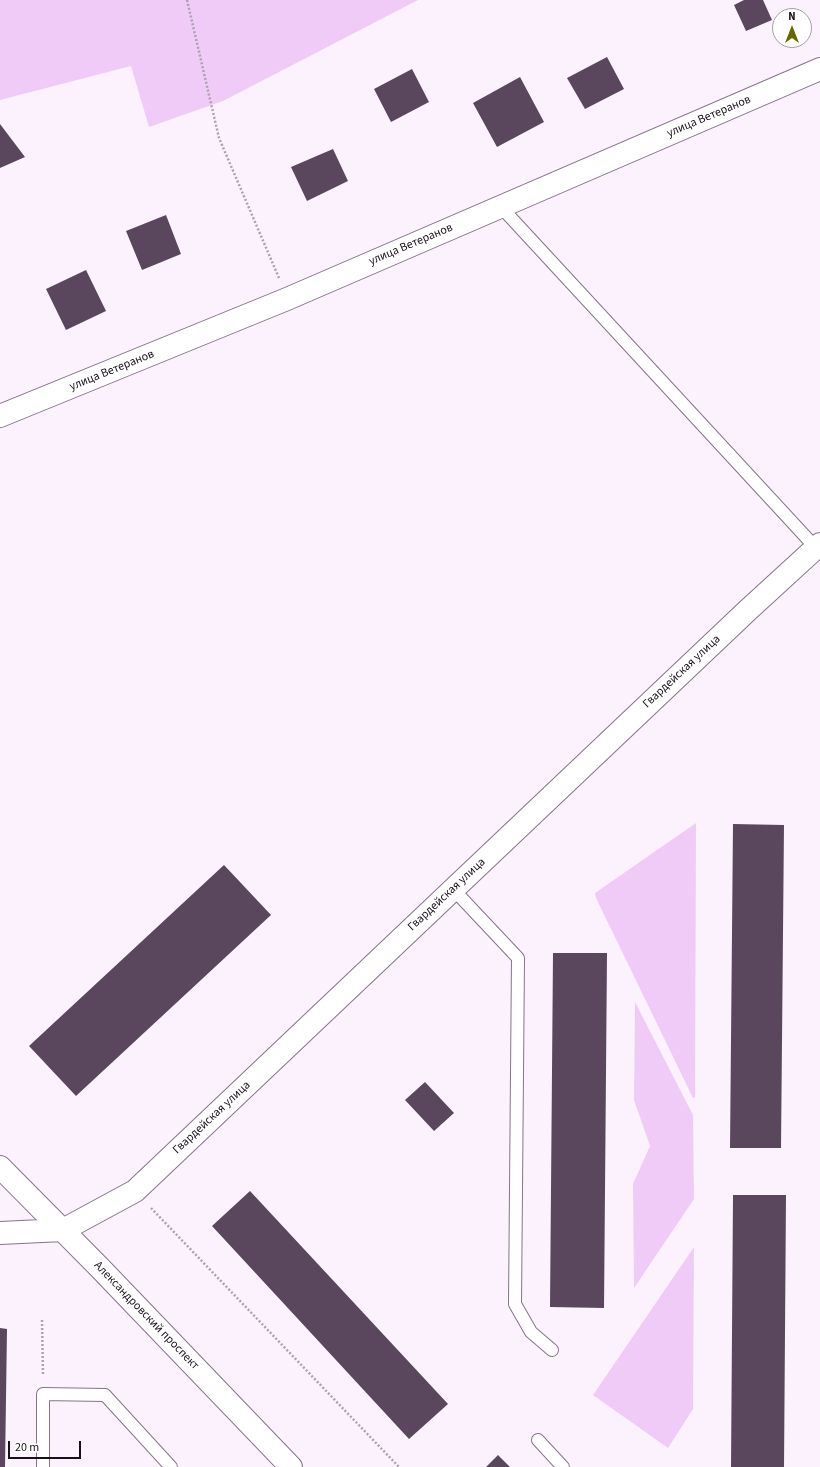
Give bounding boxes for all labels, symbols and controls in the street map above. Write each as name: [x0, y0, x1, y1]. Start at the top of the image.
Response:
north arrow: [772, 8, 812, 48]
text: N: [788, 9, 796, 24]
street label: улица Ветеранов: [665, 93, 753, 141]
street label: улица Ветеранов: [367, 221, 455, 269]
street label: улица Ветеранов: [68, 347, 156, 395]
street label: Гвардейская улица: [640, 632, 724, 712]
street label: Гвардейская улица: [405, 855, 489, 935]
street label: Гвардейская улица: [170, 1078, 254, 1158]
street label: Александровский проспект: [90, 1259, 202, 1373]
scale bar: [10, 1433, 83, 1459]
text: 20 m: [15, 1439, 39, 1456]

